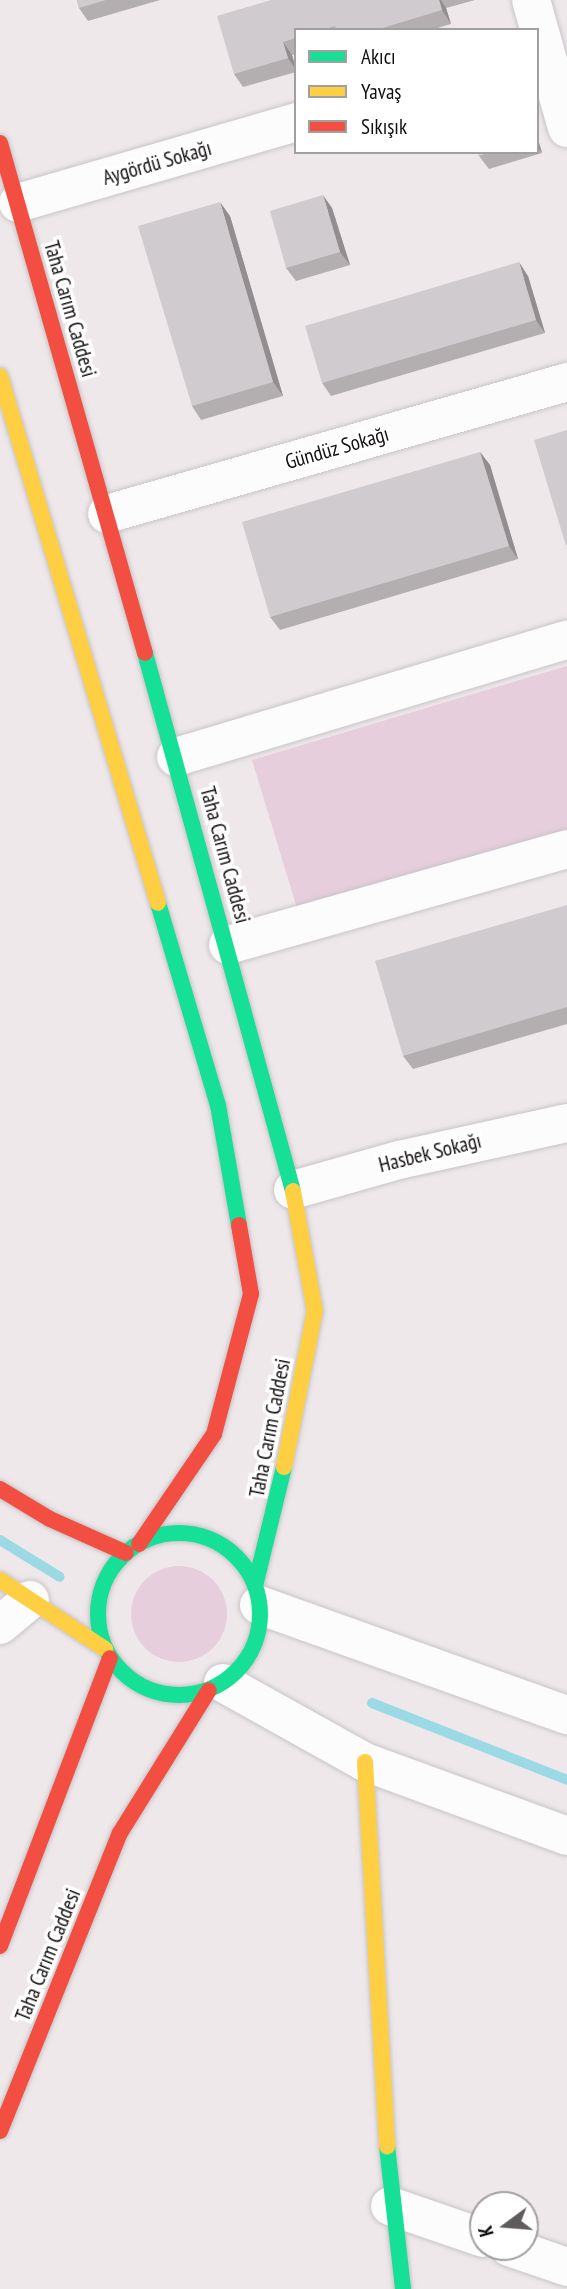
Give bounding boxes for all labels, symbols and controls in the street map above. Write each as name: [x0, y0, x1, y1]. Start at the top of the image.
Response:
legend: [294, 28, 539, 154]
text: Akıcı: [361, 43, 396, 70]
text: Yavaş: [361, 78, 401, 105]
text: Sıkışık: [361, 113, 407, 140]
street label: Aygördü Sokağı: [100, 135, 214, 191]
street label: Taha Carım Caddesi: [39, 238, 101, 380]
street label: Gündüz Sokağı: [282, 421, 392, 475]
street label: Taha Carım Caddesi: [195, 784, 255, 926]
street label: Hasbek Sokağı: [376, 1128, 484, 1178]
street label: Taha Carım Caddesi: [244, 1357, 296, 1499]
street label: Taha Carım Caddesi: [10, 1885, 86, 2025]
north arrow: [469, 2191, 539, 2261]
text: K: [473, 2223, 499, 2239]

